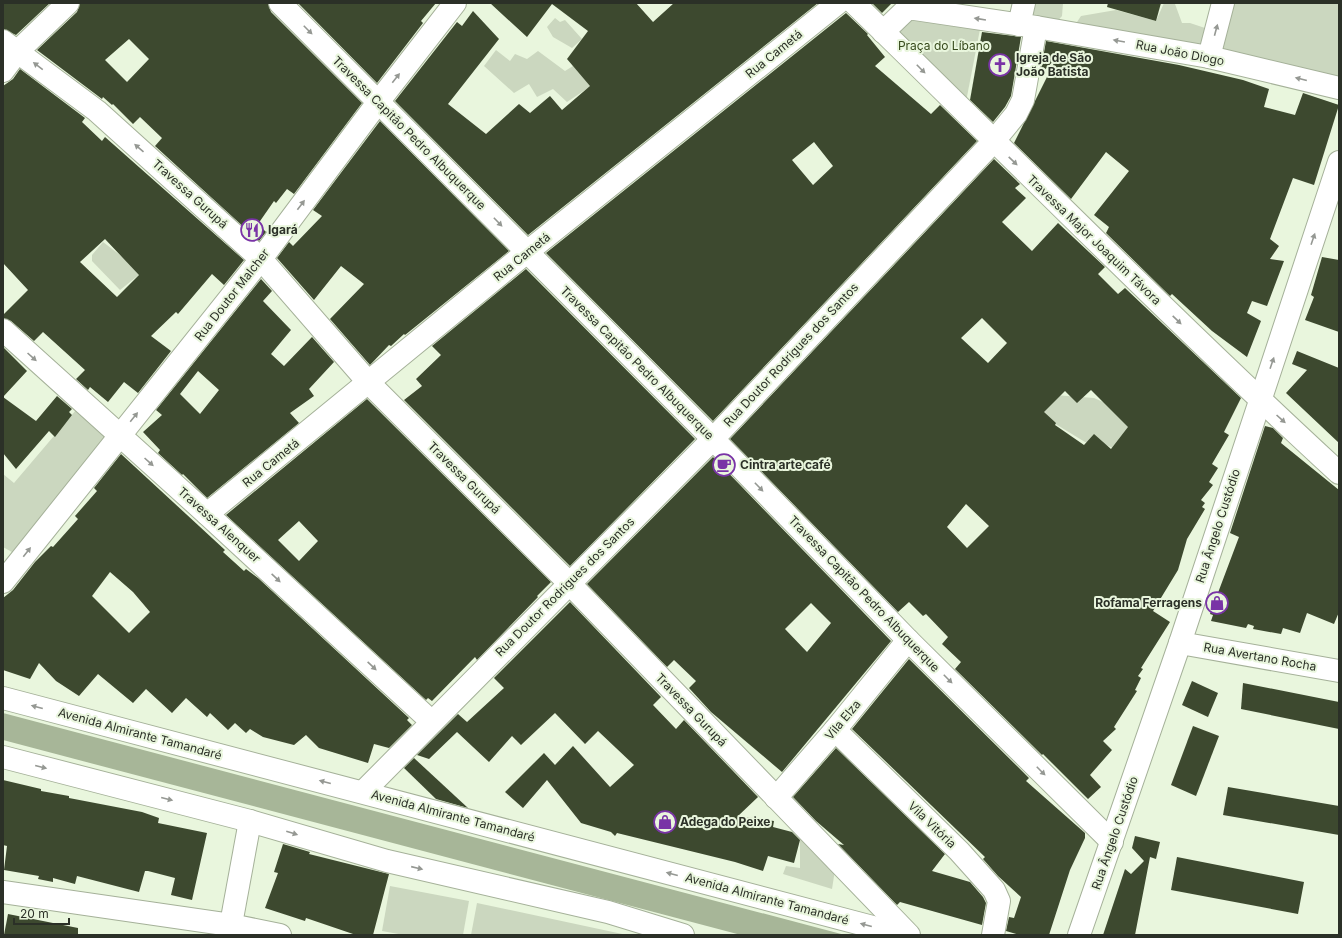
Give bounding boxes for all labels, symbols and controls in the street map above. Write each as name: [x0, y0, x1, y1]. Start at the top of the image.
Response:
one-way arrow: [974, 16, 986, 22]
one-way arrow: [1213, 24, 1219, 36]
one-way arrow: [303, 26, 313, 35]
street label: Rua Cametá: [742, 26, 805, 81]
street label: Rua João Diogo: [1135, 37, 1226, 68]
park label: Praça do Líbano: [898, 38, 990, 53]
one-way arrow: [1113, 38, 1125, 44]
place label: Igreja de São João Batista: [1016, 50, 1092, 79]
church icon: Igreja de São João Batista: [987, 52, 1013, 78]
street label: Travessa Capitão Pedro Albuquerque: [329, 53, 489, 213]
one-way arrow: [32, 62, 43, 71]
one-way arrow: [916, 64, 926, 74]
one-way arrow: [392, 73, 400, 84]
one-way arrow: [1295, 76, 1307, 82]
one-way arrow: [134, 144, 144, 153]
street label: Travessa Gurupá: [150, 156, 231, 231]
one-way arrow: [1008, 156, 1018, 166]
street label: Travessa Major Joaquim Távora: [1024, 172, 1164, 308]
one-way arrow: [297, 200, 305, 210]
restaurant icon: Igará: [239, 217, 265, 243]
one-way arrow: [493, 217, 503, 227]
place label: Igará: [268, 222, 298, 237]
street label: Rua Cametá: [490, 229, 553, 284]
one-way arrow: [1310, 233, 1316, 245]
street label: Rua Doutor Malcher: [191, 245, 273, 344]
street label: Rua Doutor Rodrigues dos Santos: [720, 280, 861, 430]
street label: Travessa Capitão Pedro Albuquerque: [557, 283, 717, 443]
one-way arrow: [1172, 315, 1182, 325]
one-way arrow: [27, 352, 37, 361]
one-way arrow: [1269, 356, 1275, 368]
one-way arrow: [130, 412, 139, 422]
one-way arrow: [1276, 415, 1286, 424]
street label: Rua Cametá: [239, 435, 302, 490]
street label: Travessa Gurupá: [425, 438, 504, 517]
cafe icon: Cintra arte café: [711, 452, 737, 478]
place label: Cintra arte café: [740, 457, 831, 472]
one-way arrow: [144, 458, 154, 467]
street label: Rua Ângelo Custódio: [1192, 467, 1243, 585]
one-way arrow: [755, 482, 764, 492]
street label: Travessa Alenquer: [175, 484, 264, 566]
street label: Travessa Capitão Pedro Albuquerque: [786, 512, 943, 675]
street label: Rua Doutor Rodrigues dos Santos: [492, 514, 637, 659]
one-way arrow: [23, 546, 32, 557]
one-way arrow: [272, 573, 281, 582]
shop icon: Rofama Ferragens: [1204, 590, 1230, 616]
place label: Rofama Ferragens: [1095, 595, 1202, 610]
street label: Rua Avertano Rocha: [1202, 639, 1318, 674]
one-way arrow: [367, 662, 377, 671]
street label: Travessa Gurupá: [653, 670, 730, 750]
one-way arrow: [943, 674, 953, 684]
street label: Vila Elza: [822, 697, 864, 743]
one-way arrow: [31, 703, 43, 709]
street label: Avenida Almirante Tamandaré: [57, 704, 224, 763]
one-way arrow: [35, 764, 47, 770]
one-way arrow: [1036, 766, 1046, 776]
street label: Rua Ângelo Custódio: [1088, 774, 1141, 891]
one-way arrow: [319, 779, 331, 785]
street label: Avenida Almirante Tamandaré: [370, 786, 537, 845]
one-way arrow: [161, 796, 173, 802]
street label: Vila Vitória: [905, 798, 959, 851]
shop icon: Adega do Peixe: [652, 809, 678, 835]
place label: Adega do Peixe: [680, 814, 771, 829]
one-way arrow: [286, 830, 298, 836]
one-way arrow: [411, 866, 423, 872]
street label: Avenida Almirante Tamandaré: [684, 869, 851, 928]
one-way arrow: [666, 871, 678, 877]
scale bar: [14, 900, 69, 926]
text: 20 m: [20, 906, 49, 921]
one-way arrow: [859, 922, 871, 928]

